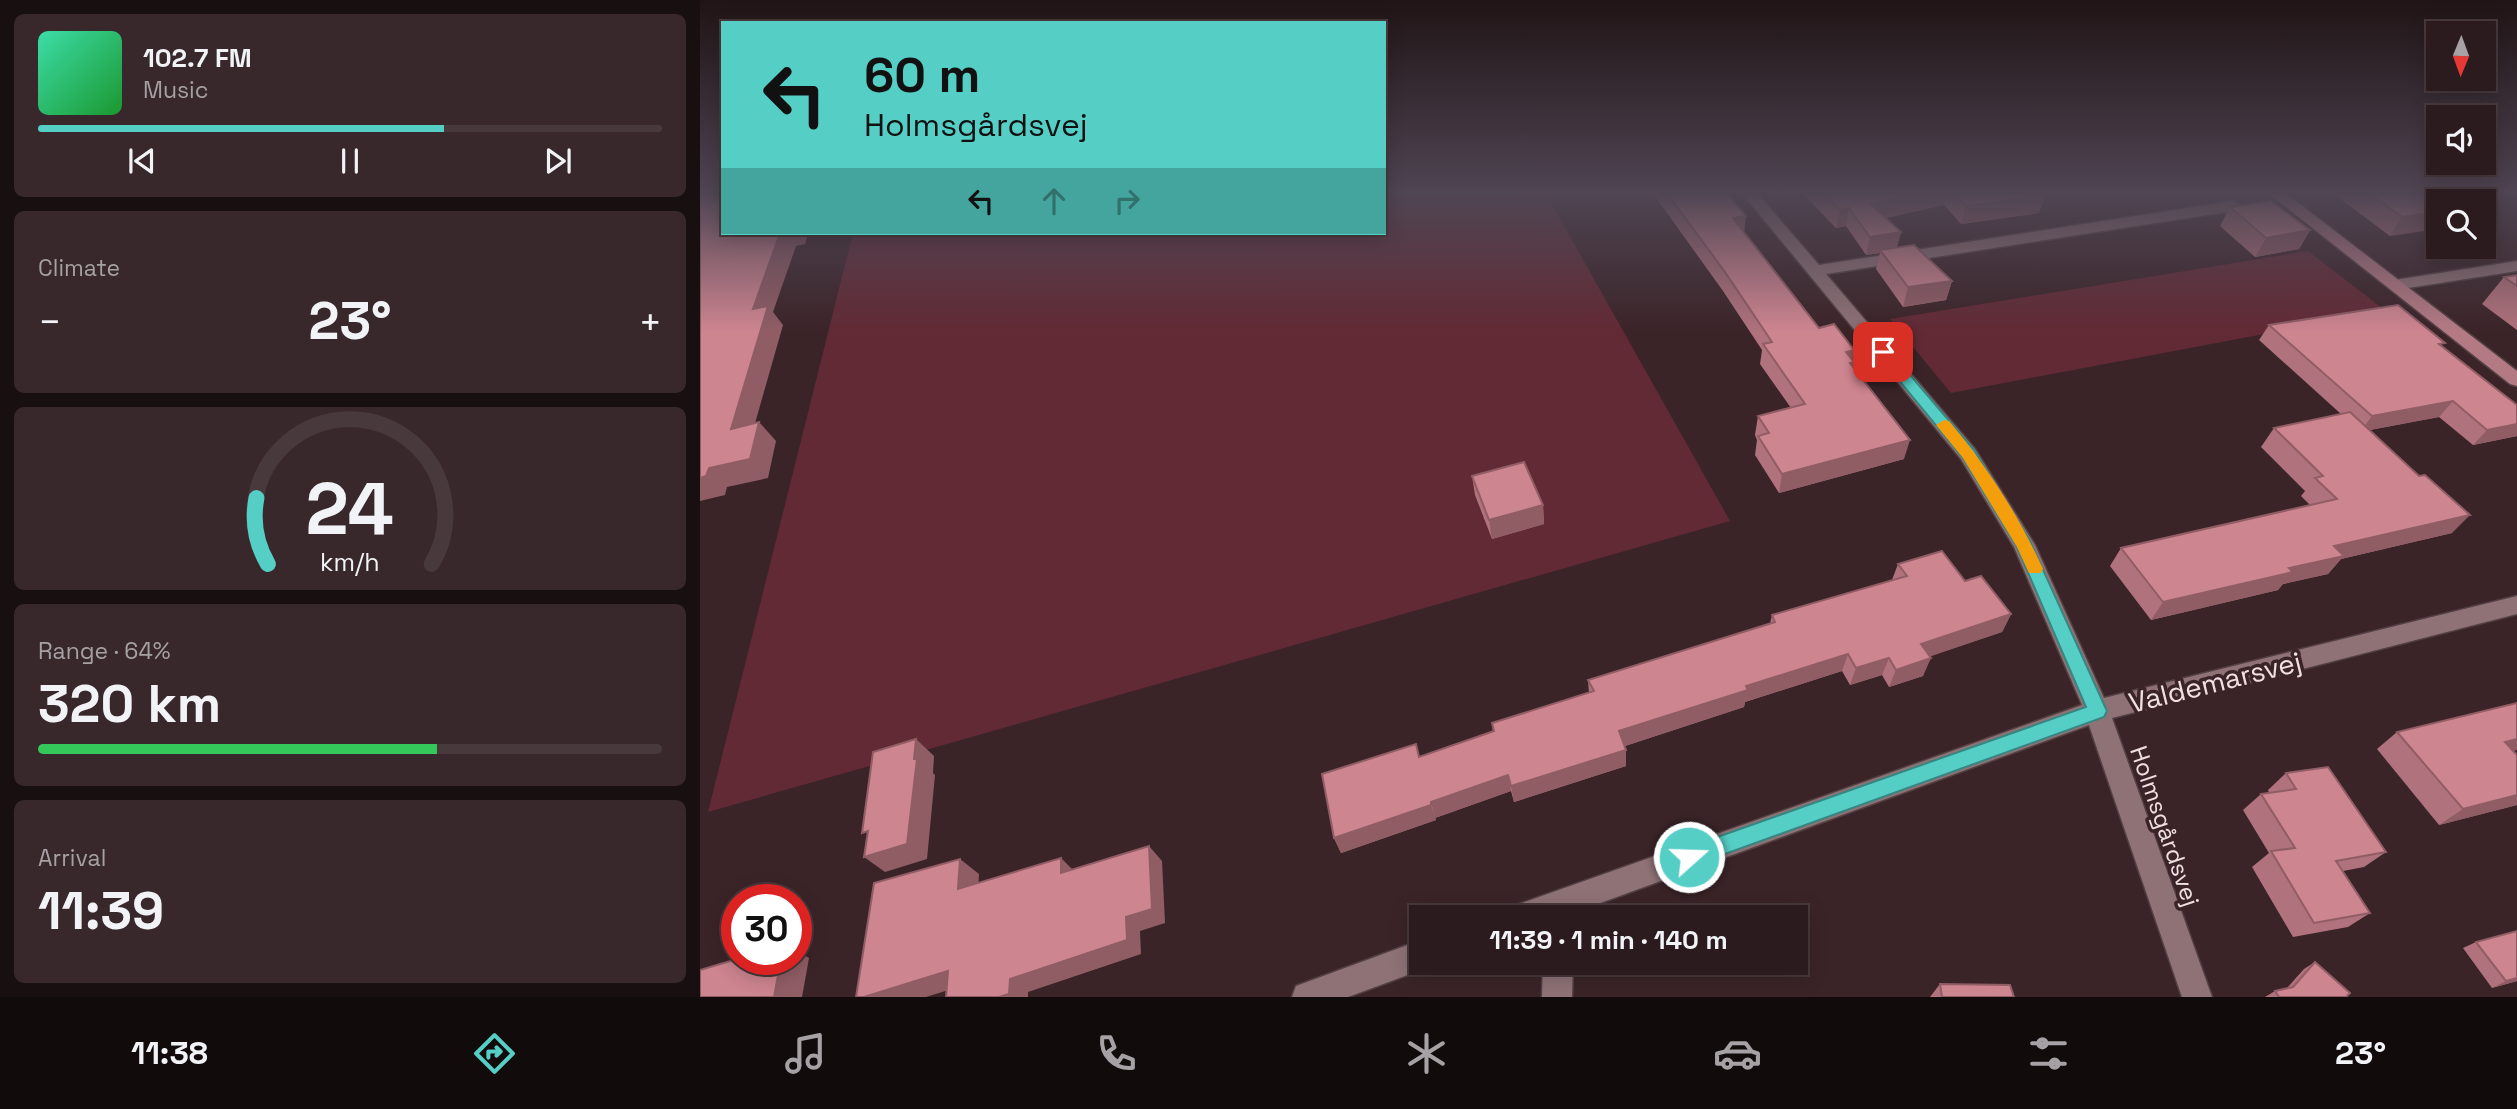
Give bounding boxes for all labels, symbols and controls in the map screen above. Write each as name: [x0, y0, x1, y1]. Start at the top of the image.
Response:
north arrow: [2426, 21, 2496, 91]
map controls: [2426, 21, 2496, 259]
text: 102.7 FM: [143, 41, 252, 75]
text: 60 m: [864, 44, 980, 106]
icon: left: [749, 49, 840, 140]
text: Music: [143, 75, 208, 105]
text: Holmsgårdsvej: [864, 105, 1088, 145]
button: sound: [2426, 105, 2496, 175]
icon: previous: [123, 142, 161, 180]
icon: pause: [331, 142, 369, 180]
icon: next: [539, 142, 577, 180]
icon: left: [962, 182, 1000, 220]
icon: ahead: [1035, 182, 1073, 220]
icon: right: [1108, 182, 1146, 220]
button: search: [2426, 189, 2496, 259]
text: Climate: [38, 253, 120, 283]
text: 23°: [309, 288, 392, 354]
text: −: [38, 298, 62, 346]
text: +: [638, 298, 662, 346]
pin: [1853, 322, 1913, 382]
icon: arrive: [1864, 333, 1902, 371]
text: 24: [306, 463, 394, 556]
text: km/h: [320, 546, 380, 578]
text: Range · 64%: [38, 636, 171, 666]
street label: Valdemarsvej: [2125, 643, 2305, 721]
text: 320 km: [38, 671, 221, 737]
street label: Holmsgårdsvej: [2123, 742, 2207, 910]
position arrow: [1652, 820, 1726, 894]
text: Arrival: [38, 843, 106, 873]
text: 11:39: [38, 878, 164, 944]
speed limit sign: 30: [721, 884, 812, 975]
text: 11:39 · 1 min · 140 m: [1489, 923, 1728, 957]
icon: directions: [470, 1029, 519, 1078]
icon: music: [781, 1029, 830, 1078]
icon: phone: [1092, 1029, 1141, 1078]
icon: climate: [1402, 1029, 1451, 1078]
icon: car: [1713, 1029, 1762, 1078]
icon: filters: [2024, 1029, 2073, 1078]
text: 11:38: [131, 1033, 208, 1073]
text: 23°: [2335, 1033, 2386, 1073]

